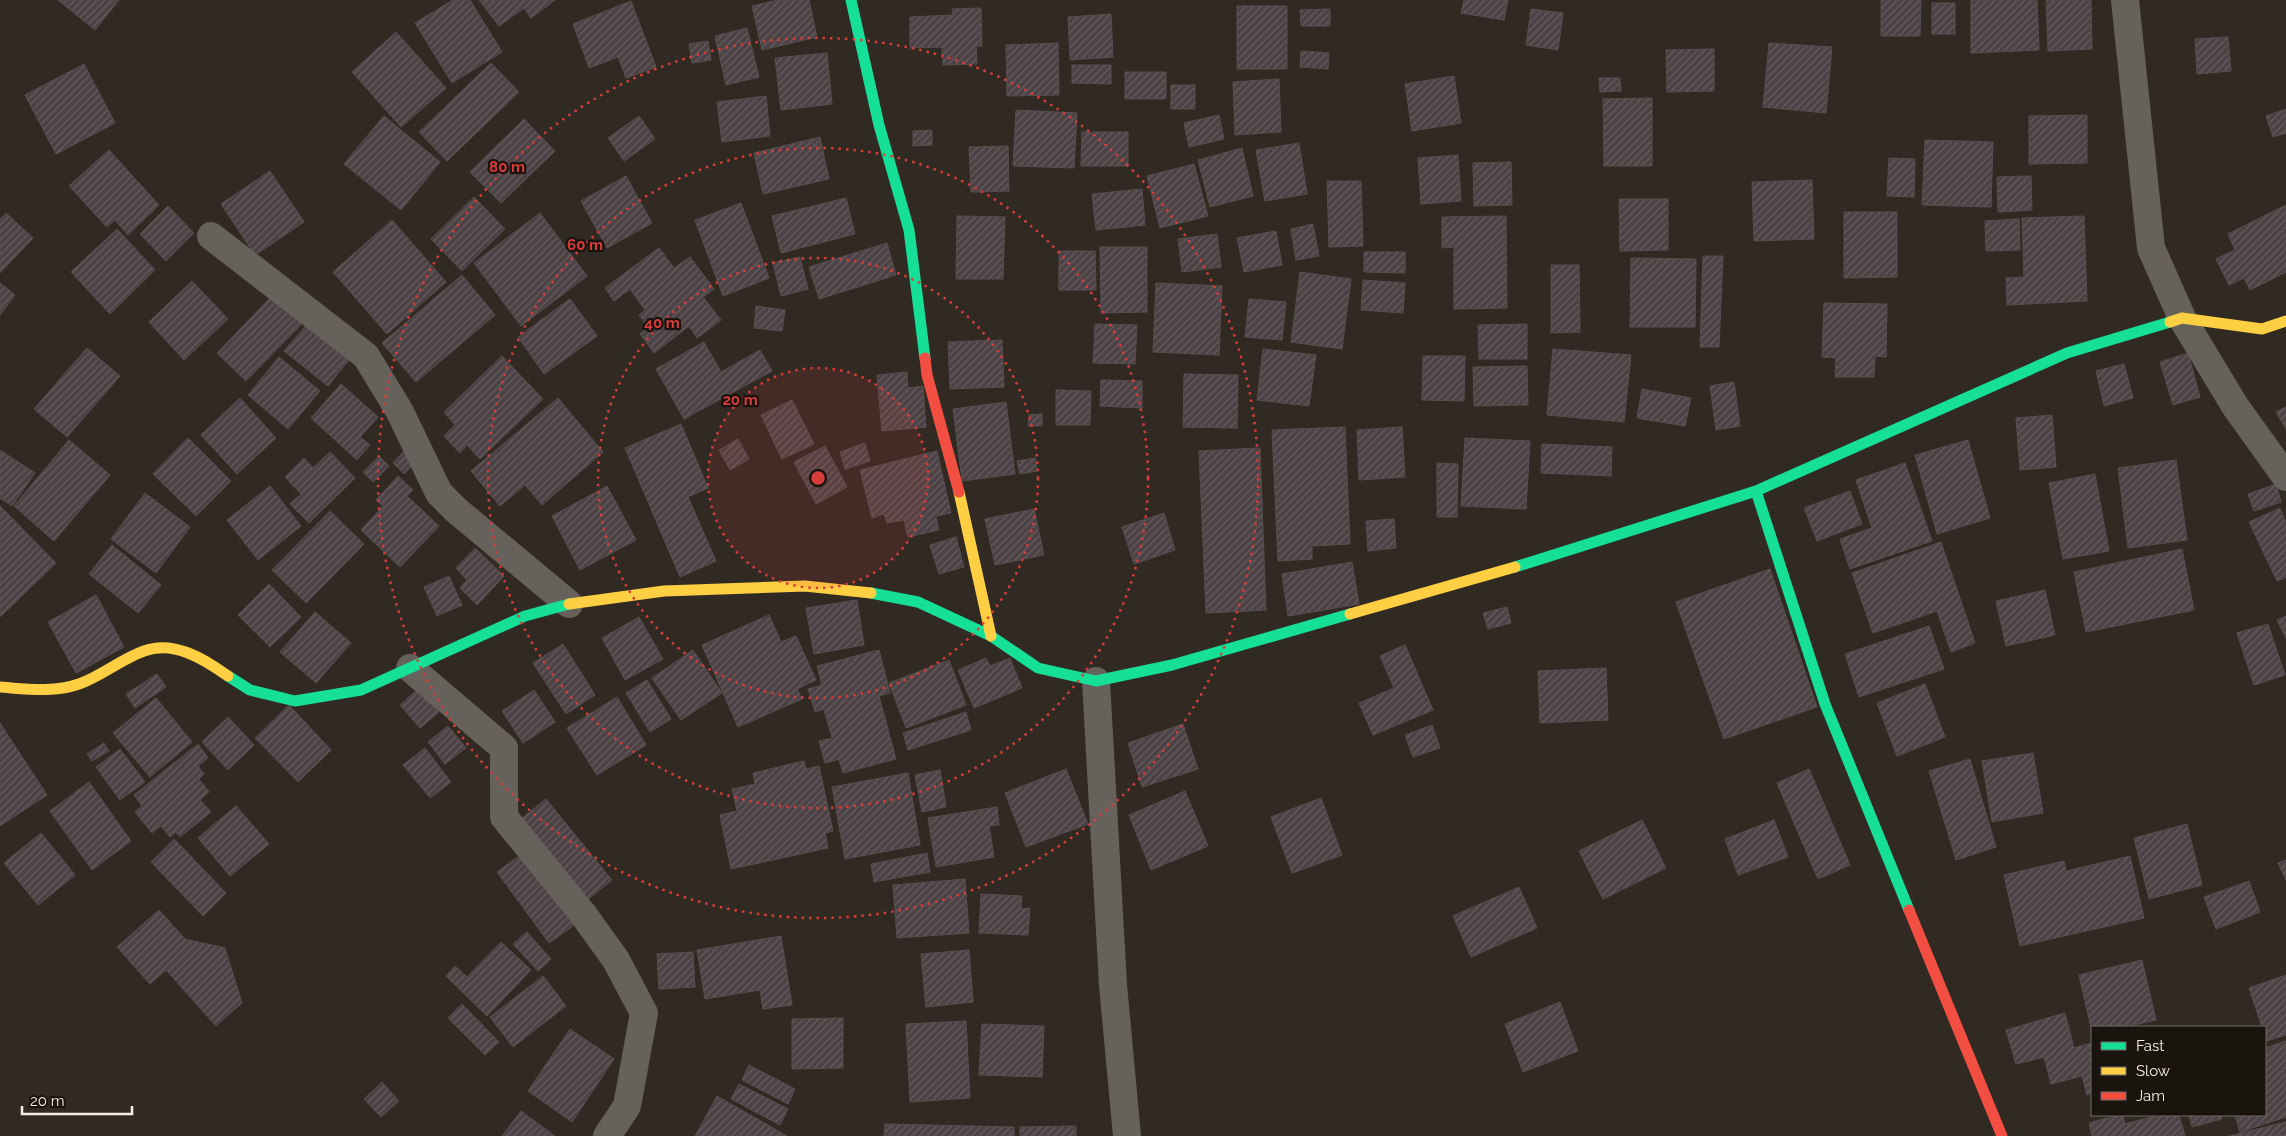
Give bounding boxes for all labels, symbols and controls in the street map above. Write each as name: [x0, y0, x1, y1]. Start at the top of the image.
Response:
text: 80 m: [489, 158, 525, 176]
text: 60 m: [567, 236, 603, 254]
text: 40 m: [644, 314, 680, 332]
text: 20 m: [722, 391, 758, 409]
centre of rings: [809, 469, 827, 487]
legend: [2091, 1026, 2266, 1116]
text: Fast: [2136, 1037, 2164, 1055]
text: Slow: [2136, 1062, 2170, 1080]
scale bar: [22, 1084, 132, 1116]
text: Jam: [2136, 1087, 2165, 1105]
text: 20 m: [30, 1092, 65, 1110]

